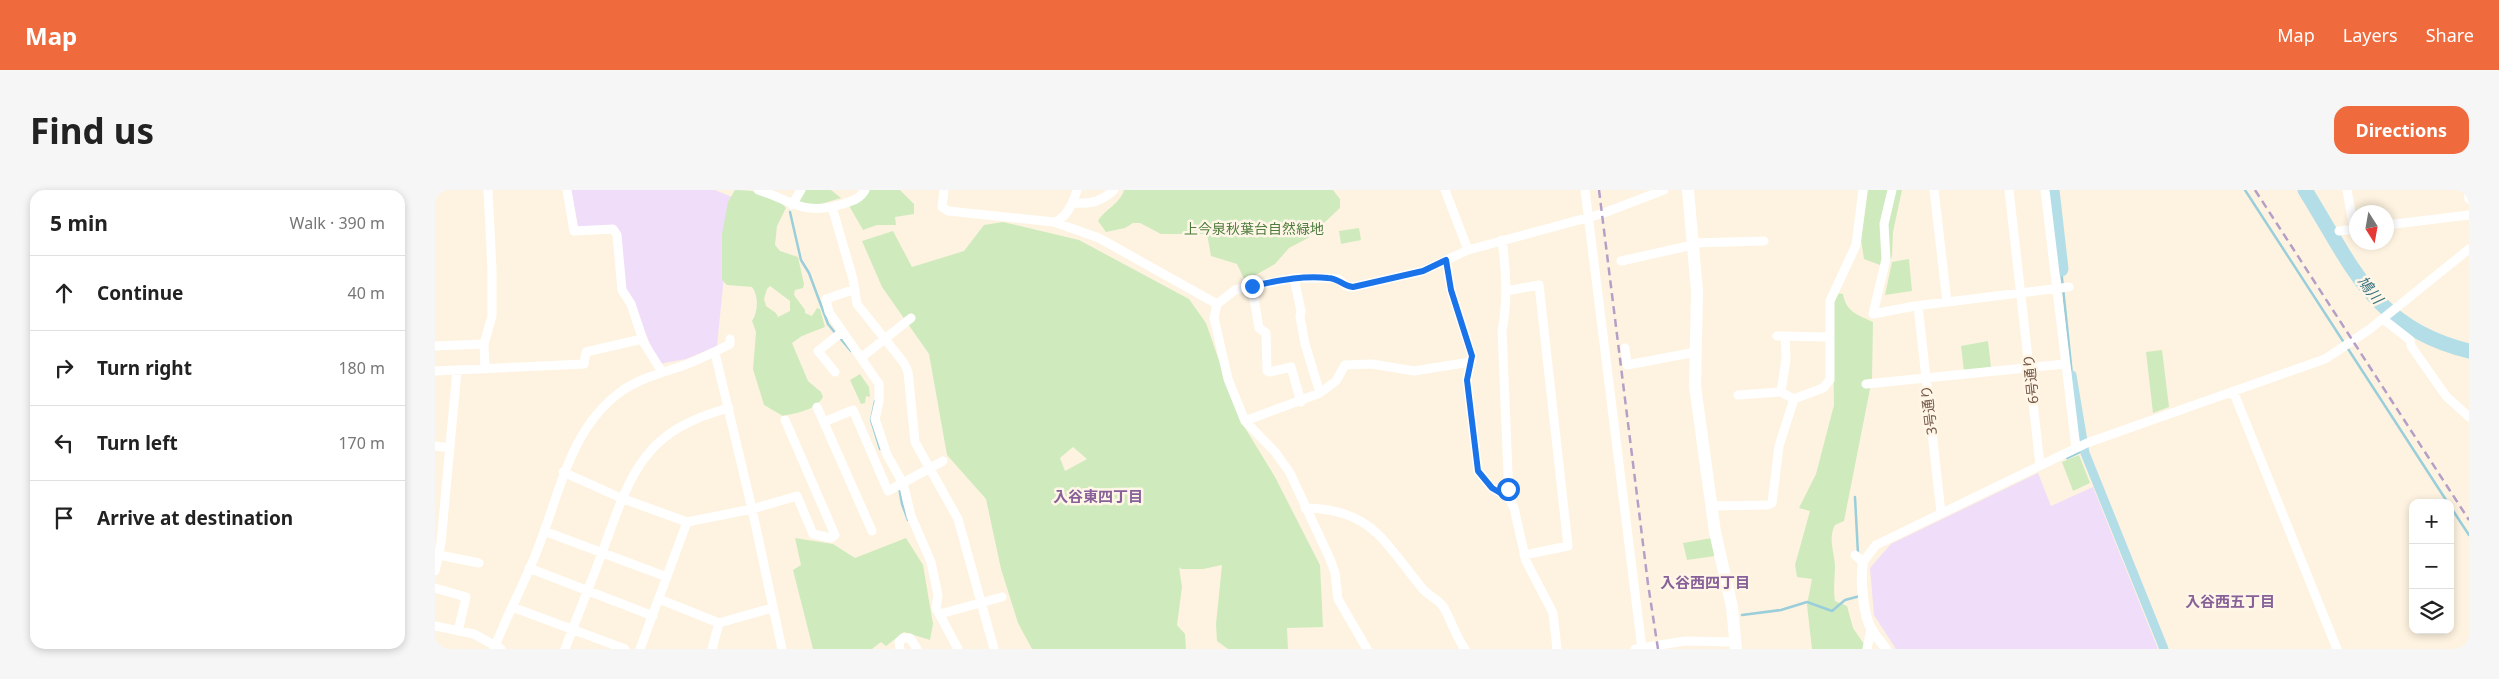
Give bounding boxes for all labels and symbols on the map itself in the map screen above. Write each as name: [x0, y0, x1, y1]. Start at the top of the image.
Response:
north arrow: [2349, 205, 2394, 250]
park label: 上今泉秋葉台自然緑地: [1184, 219, 1324, 238]
water label: 鳩川: [2354, 271, 2389, 309]
route end: [1241, 275, 1264, 298]
street label: 6号通り: [2018, 353, 2043, 405]
street label: 3号通り: [1916, 384, 1941, 436]
route start: [1497, 478, 1520, 501]
district label: 入谷東四丁目: [1053, 486, 1143, 506]
district label: 入谷西四丁目: [1660, 572, 1750, 592]
district label: 入谷西五丁目: [2185, 591, 2275, 611]

